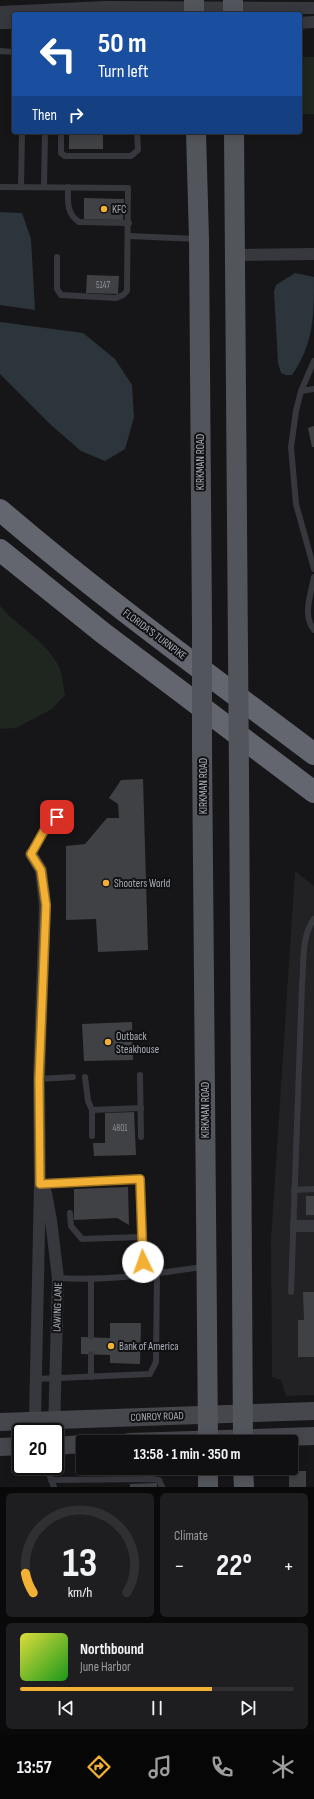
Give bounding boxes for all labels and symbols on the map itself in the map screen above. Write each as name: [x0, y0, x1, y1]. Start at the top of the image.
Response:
place label: KFC: [112, 203, 126, 216]
marker: KFC: [99, 204, 109, 214]
house number: 5147: [96, 280, 110, 291]
street label: KIRKMAN ROAD: [194, 434, 207, 490]
street label: FLORIDA'S TURNPIKE: [120, 606, 189, 662]
street label: KIRKMAN ROAD: [197, 758, 210, 814]
pin: [40, 800, 74, 834]
place label: Shooters World: [114, 877, 171, 890]
marker: Shooters World: [101, 878, 111, 888]
place label: Outback Steakhouse: [116, 1030, 159, 1056]
marker: Outback Steakhouse: [103, 1037, 113, 1047]
street label: KIRKMAN ROAD: [199, 1082, 212, 1138]
house number: 4801: [113, 1123, 128, 1134]
position arrow: [122, 1241, 164, 1283]
street label: LAWING LANE: [50, 1282, 65, 1332]
place label: Bank of America: [119, 1340, 178, 1353]
marker: Bank of America: [106, 1341, 116, 1351]
street label: CONROY ROAD: [130, 1409, 184, 1424]
speed limit sign: 20: [12, 1423, 64, 1475]

